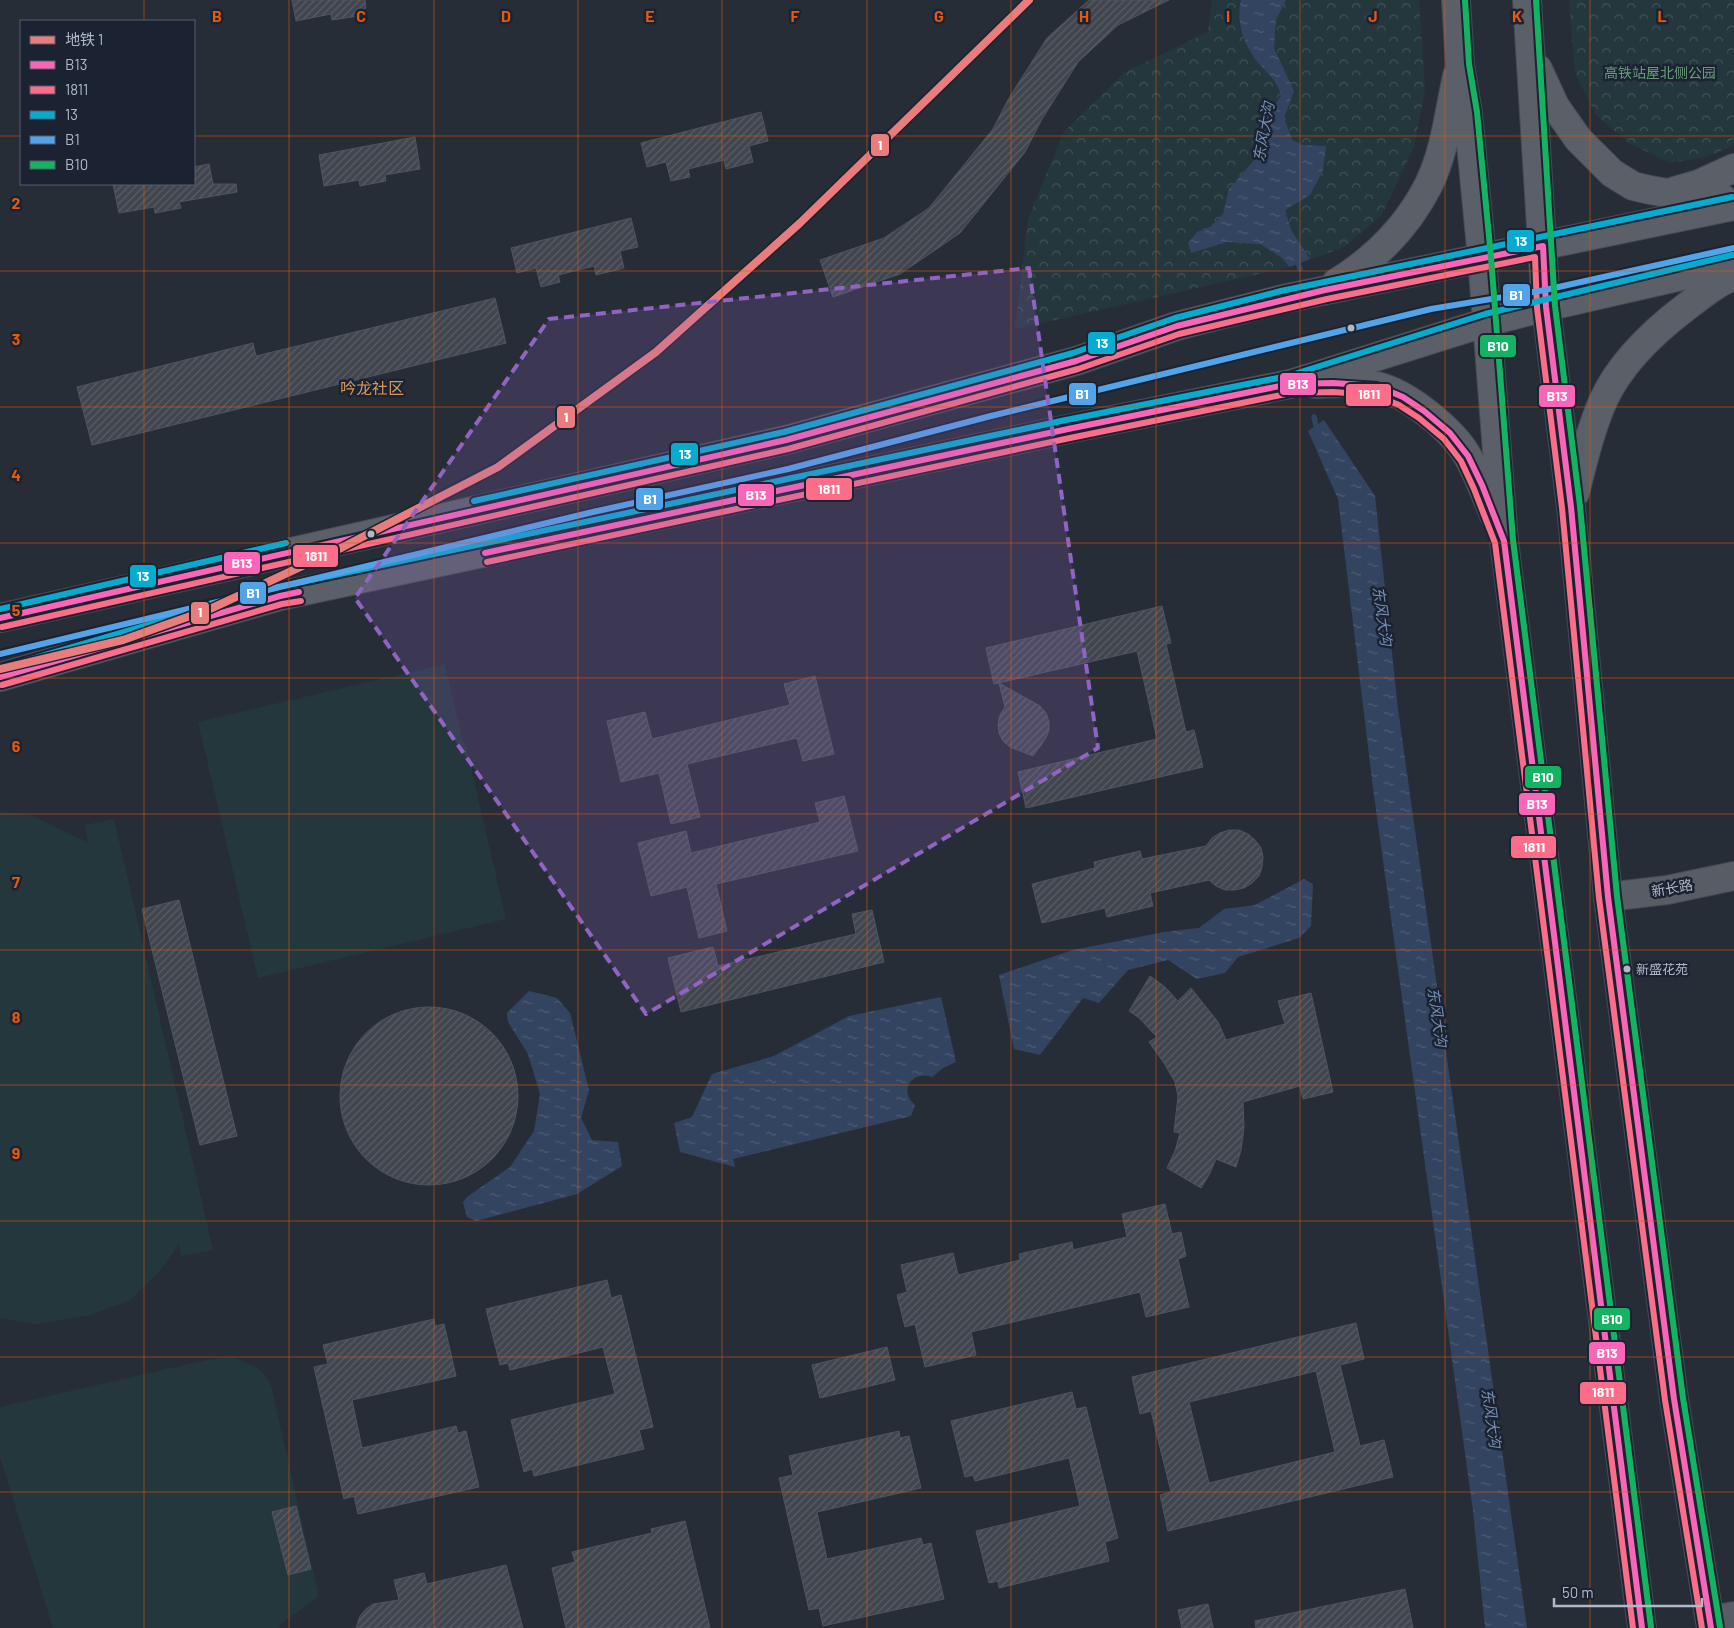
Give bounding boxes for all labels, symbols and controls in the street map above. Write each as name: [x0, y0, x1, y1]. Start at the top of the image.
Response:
text: B: [212, 6, 222, 25]
text: C: [356, 6, 366, 25]
text: D: [501, 6, 511, 25]
text: E: [645, 6, 655, 25]
text: F: [791, 6, 800, 25]
text: G: [934, 6, 944, 25]
text: H: [1079, 6, 1089, 25]
text: I: [1226, 6, 1230, 25]
text: J: [1368, 6, 1378, 25]
text: K: [1512, 6, 1522, 25]
text: L: [1657, 6, 1667, 25]
legend: [20, 20, 195, 185]
text: 地铁 1: [65, 30, 103, 48]
text: B13: [65, 55, 87, 73]
park label: 高铁站屋北侧公园: [1604, 64, 1716, 81]
text: 1811: [65, 80, 88, 98]
water label: 东风大沟: [1249, 99, 1277, 163]
text: 13: [65, 105, 78, 123]
text: B1: [65, 130, 80, 148]
line badge: 1: [870, 133, 890, 157]
text: 1: [878, 136, 883, 153]
text: B10: [65, 155, 88, 173]
text: 2: [12, 193, 21, 212]
line badge: 13: [1506, 229, 1535, 253]
text: 13: [1515, 232, 1527, 249]
line badge: B1: [1502, 283, 1531, 307]
text: B1: [1509, 286, 1523, 303]
unlabelled marker: [1346, 323, 1356, 333]
text: 3: [12, 329, 20, 348]
line badge: 13: [1087, 331, 1116, 355]
text: 13: [1096, 334, 1108, 351]
line badge: B10: [1479, 334, 1517, 358]
text: B10: [1487, 337, 1509, 354]
line badge: B13: [1279, 372, 1317, 396]
text: B13: [1287, 375, 1309, 392]
district label: 吟龙社区: [340, 378, 404, 397]
line badge: B1: [1068, 382, 1097, 406]
line badge: 1811: [1345, 383, 1392, 407]
line badge: B13: [1538, 384, 1576, 408]
text: B1: [1075, 385, 1089, 402]
text: 1811: [1358, 385, 1380, 402]
text: B13: [1546, 387, 1568, 404]
line badge: 1: [556, 405, 576, 429]
text: 1: [564, 408, 569, 425]
line badge: 13: [670, 442, 699, 466]
text: 13: [679, 445, 691, 462]
text: 4: [11, 465, 21, 484]
line badge: 1811: [805, 477, 853, 501]
text: 1811: [818, 480, 840, 497]
line badge: B13: [737, 483, 775, 507]
text: B13: [745, 486, 767, 503]
line badge: B1: [635, 487, 664, 511]
text: B1: [643, 490, 657, 507]
unlabelled marker: [366, 529, 376, 539]
line badge: 1811: [292, 544, 339, 568]
text: 1811: [305, 547, 327, 564]
line badge: B13: [223, 551, 261, 575]
text: B13: [231, 554, 253, 571]
line badge: 13: [129, 564, 157, 588]
text: 13: [137, 567, 149, 584]
line badge: B1: [239, 581, 267, 605]
text: B1: [246, 584, 260, 601]
water label: 东风大沟: [1370, 585, 1396, 649]
text: 5: [12, 600, 21, 619]
line badge: 1: [190, 601, 210, 625]
text: 1: [198, 603, 203, 620]
text: 6: [12, 736, 21, 755]
line badge: B10: [1524, 765, 1562, 789]
text: B10: [1532, 768, 1554, 785]
line badge: B13: [1518, 792, 1556, 816]
text: B13: [1526, 795, 1548, 812]
line badge: 1811: [1510, 835, 1557, 859]
text: 1811: [1523, 838, 1545, 855]
text: 7: [12, 872, 20, 891]
street label: 新长路: [1650, 875, 1694, 900]
place label: 新盛花苑: [1636, 961, 1688, 977]
marker: 新盛花苑: [1622, 964, 1632, 974]
water label: 东风大沟: [1425, 986, 1451, 1050]
text: 8: [12, 1007, 21, 1026]
text: 9: [12, 1143, 20, 1162]
line badge: B10: [1593, 1307, 1631, 1331]
text: B10: [1601, 1310, 1623, 1327]
line badge: B13: [1588, 1341, 1626, 1365]
text: B13: [1596, 1344, 1618, 1361]
line badge: 1811: [1579, 1381, 1627, 1405]
text: 1811: [1592, 1383, 1614, 1400]
water label: 东风大沟: [1479, 1387, 1505, 1451]
scale bar: [1554, 1576, 1702, 1608]
text: 50 m: [1562, 1583, 1594, 1601]

